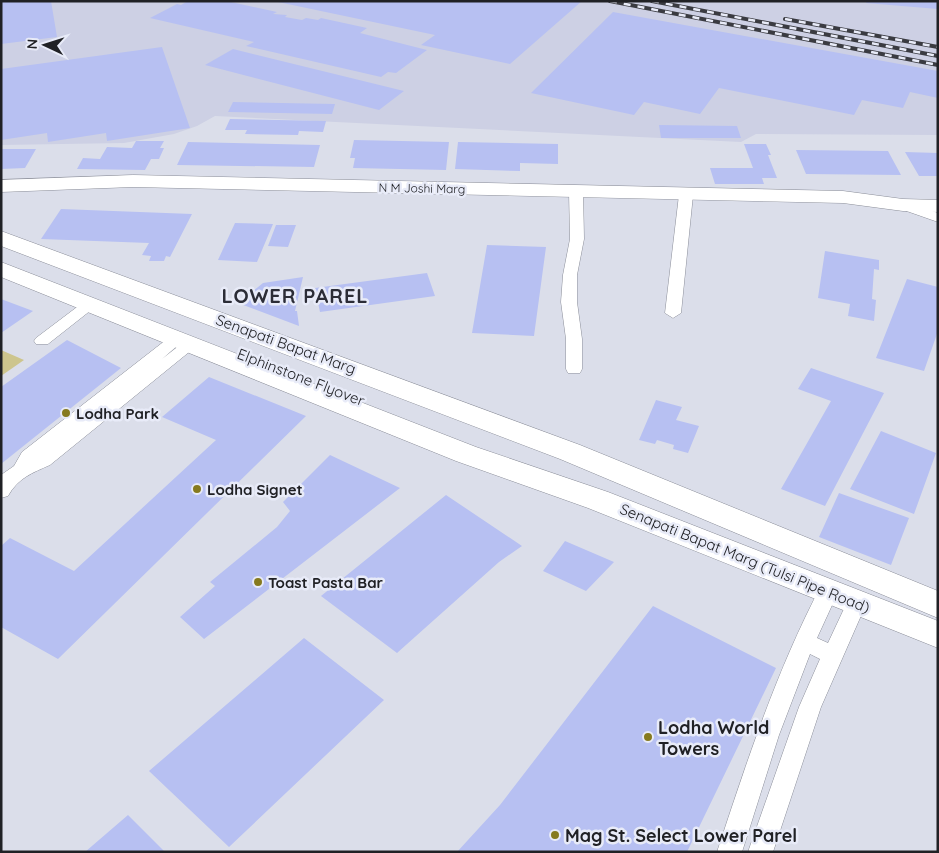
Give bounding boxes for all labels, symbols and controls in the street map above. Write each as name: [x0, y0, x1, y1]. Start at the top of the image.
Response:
north arrow: [20, 20, 70, 70]
text: N: [23, 38, 41, 50]
street label: N M Joshi Marg: [379, 180, 465, 196]
district label: LOWER PAREL: [221, 283, 369, 308]
street label: Senapati Bapat Marg: [213, 310, 359, 378]
street label: Elphinstone Flyover: [235, 344, 368, 410]
place label: Lodha Park: [76, 404, 159, 423]
marker: Lodha Park: [60, 407, 72, 419]
place label: Lodha Signet: [207, 480, 303, 499]
marker: Lodha Signet: [191, 483, 203, 495]
street label: Senapati Bapat Marg (Tulsi Pipe Road): [617, 499, 873, 617]
place label: Toast Pasta Bar: [268, 573, 384, 592]
marker: Toast Pasta Bar: [252, 576, 264, 588]
place label: Lodha World Towers: [658, 716, 769, 760]
marker: Lodha World Towers: [642, 731, 654, 743]
place label: Mag St. Select Lower Parel: [565, 824, 797, 847]
marker: Mag St. Select Lower Parel: [549, 829, 561, 841]

